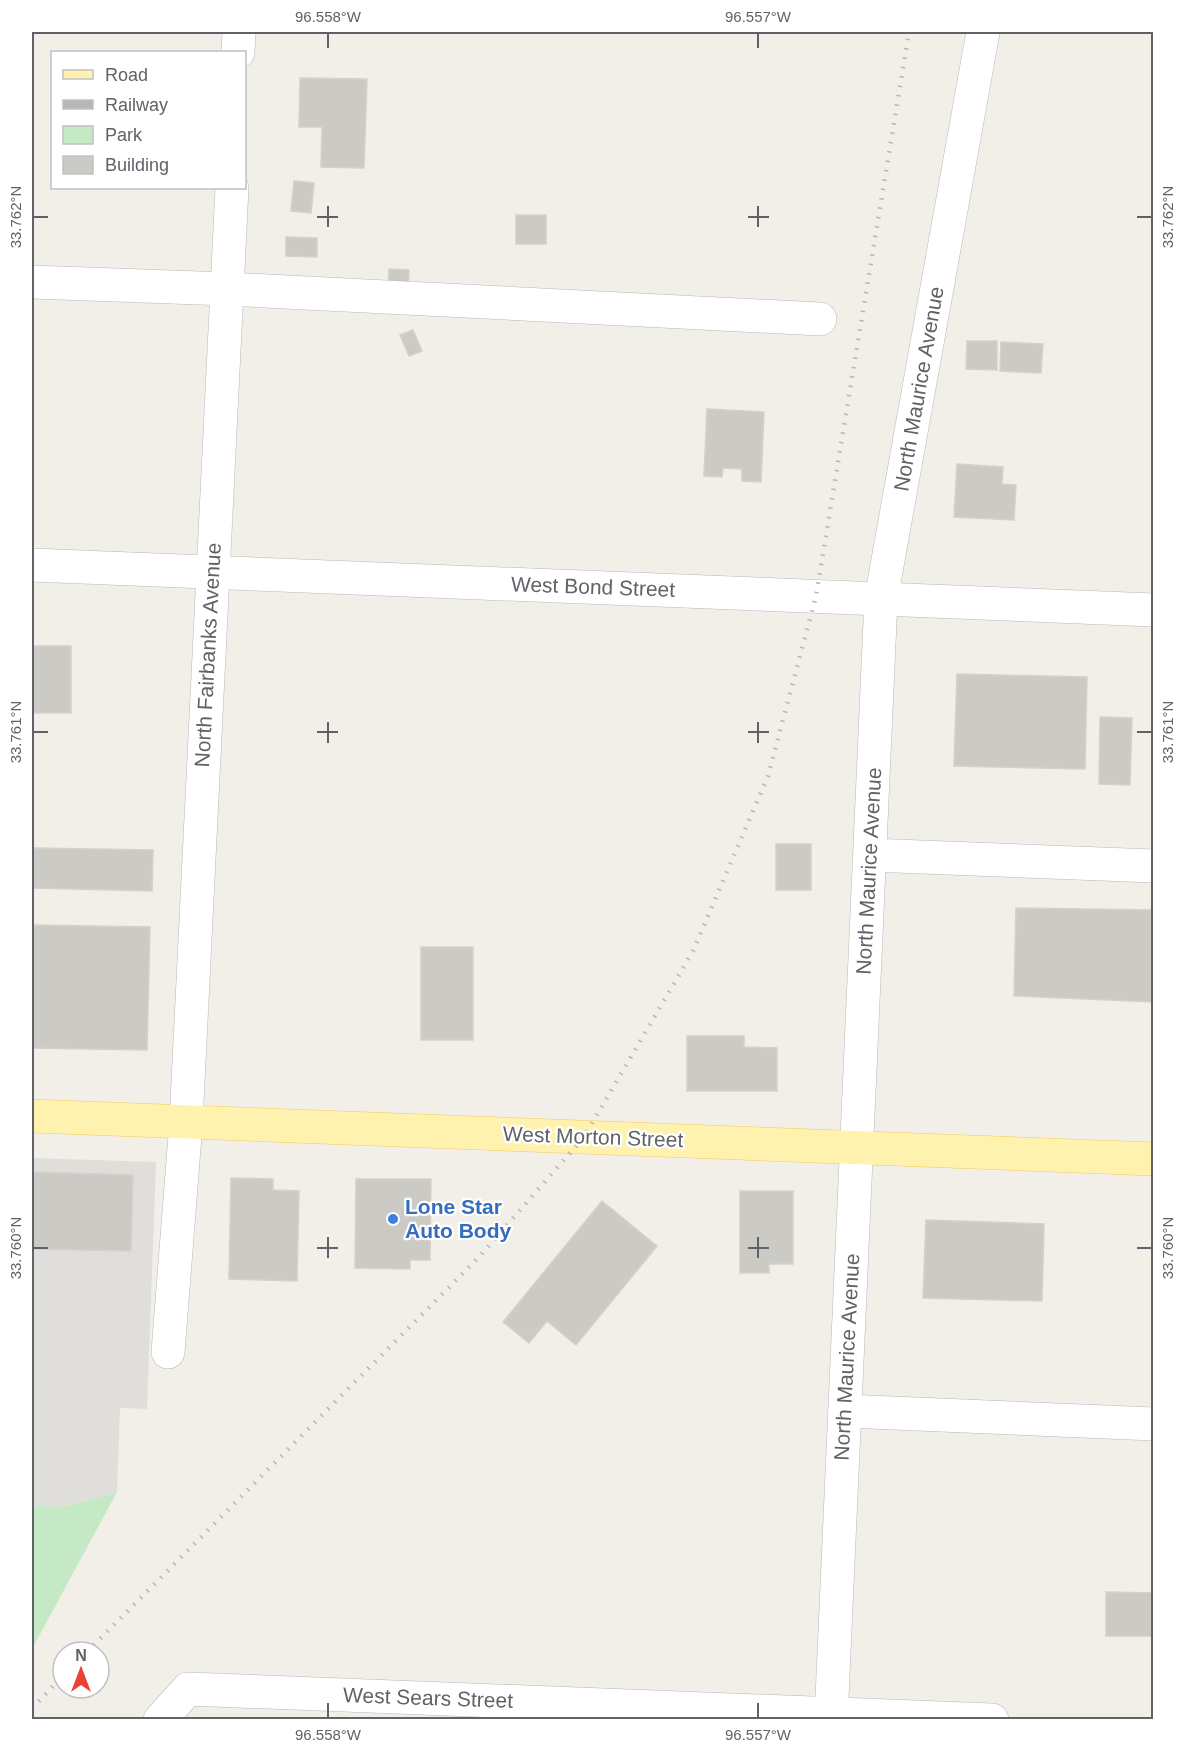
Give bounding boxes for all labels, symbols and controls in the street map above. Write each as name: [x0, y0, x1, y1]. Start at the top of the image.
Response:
text: 96.558°W: [295, 8, 362, 25]
text: 96.557°W: [725, 8, 792, 25]
legend: [51, 51, 246, 189]
text: Road: [105, 65, 148, 85]
text: Railway: [105, 95, 168, 115]
text: Park: [105, 125, 143, 145]
text: Building: [105, 155, 169, 175]
text: 33.762°N: [7, 186, 24, 248]
text: 33.762°N: [1159, 186, 1176, 248]
street label: North Maurice Avenue: [889, 285, 948, 493]
street label: North Fairbanks Avenue: [190, 542, 225, 768]
street label: West Bond Street: [511, 572, 676, 601]
text: 33.761°N: [7, 701, 24, 763]
text: 33.761°N: [1159, 701, 1176, 763]
street label: North Maurice Avenue: [852, 767, 885, 975]
street label: West Morton Street: [502, 1122, 684, 1151]
place label: Lone Star Auto Body: [405, 1195, 511, 1242]
marker: Lone Star Auto Body: [386, 1212, 400, 1226]
text: 33.760°N: [7, 1217, 24, 1279]
text: 33.760°N: [1159, 1217, 1176, 1279]
street label: North Maurice Avenue: [830, 1253, 863, 1461]
north arrow: [51, 1640, 111, 1700]
text: N: [75, 1647, 87, 1664]
street label: West Sears Street: [343, 1683, 514, 1712]
text: 96.558°W: [295, 1726, 362, 1743]
text: 96.557°W: [725, 1726, 792, 1743]

